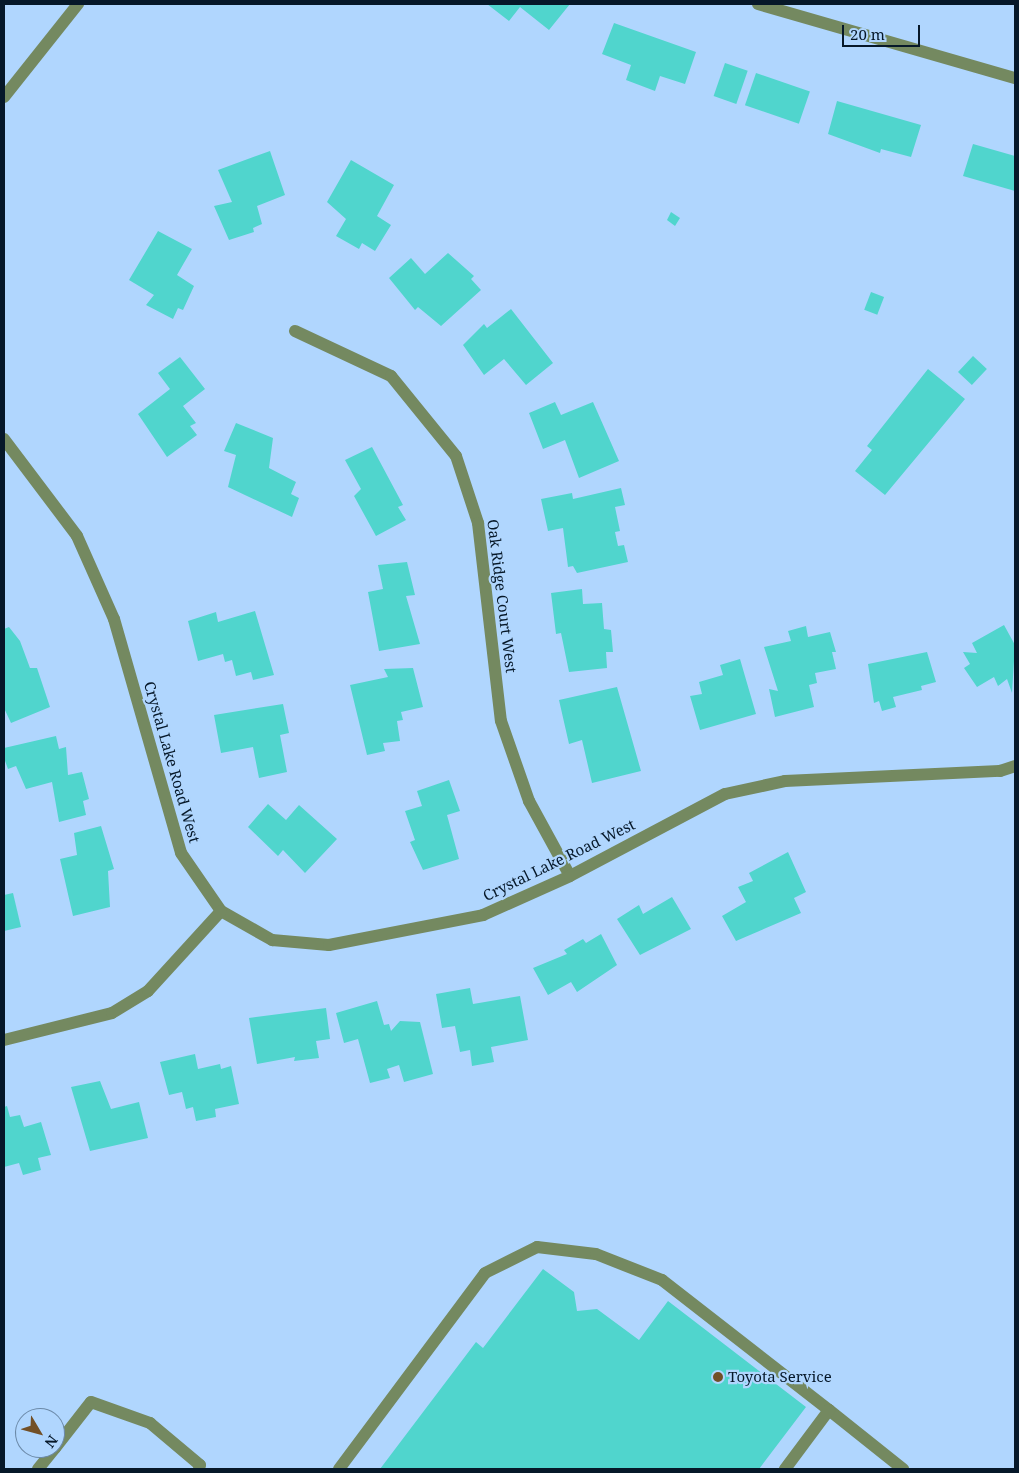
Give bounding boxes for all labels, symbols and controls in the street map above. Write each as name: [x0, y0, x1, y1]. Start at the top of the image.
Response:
scale bar: [844, 15, 922, 47]
text: 20 m: [850, 24, 885, 44]
street label: Oak Ridge Court West: [484, 518, 520, 674]
street label: Crystal Lake Road West: [140, 679, 204, 845]
street label: Crystal Lake Road West: [480, 815, 638, 905]
place label: Toyota Service: [728, 1368, 832, 1386]
marker: Toyota Service: [712, 1371, 724, 1383]
north arrow: [15, 1408, 65, 1458]
text: N: [41, 1432, 62, 1452]

